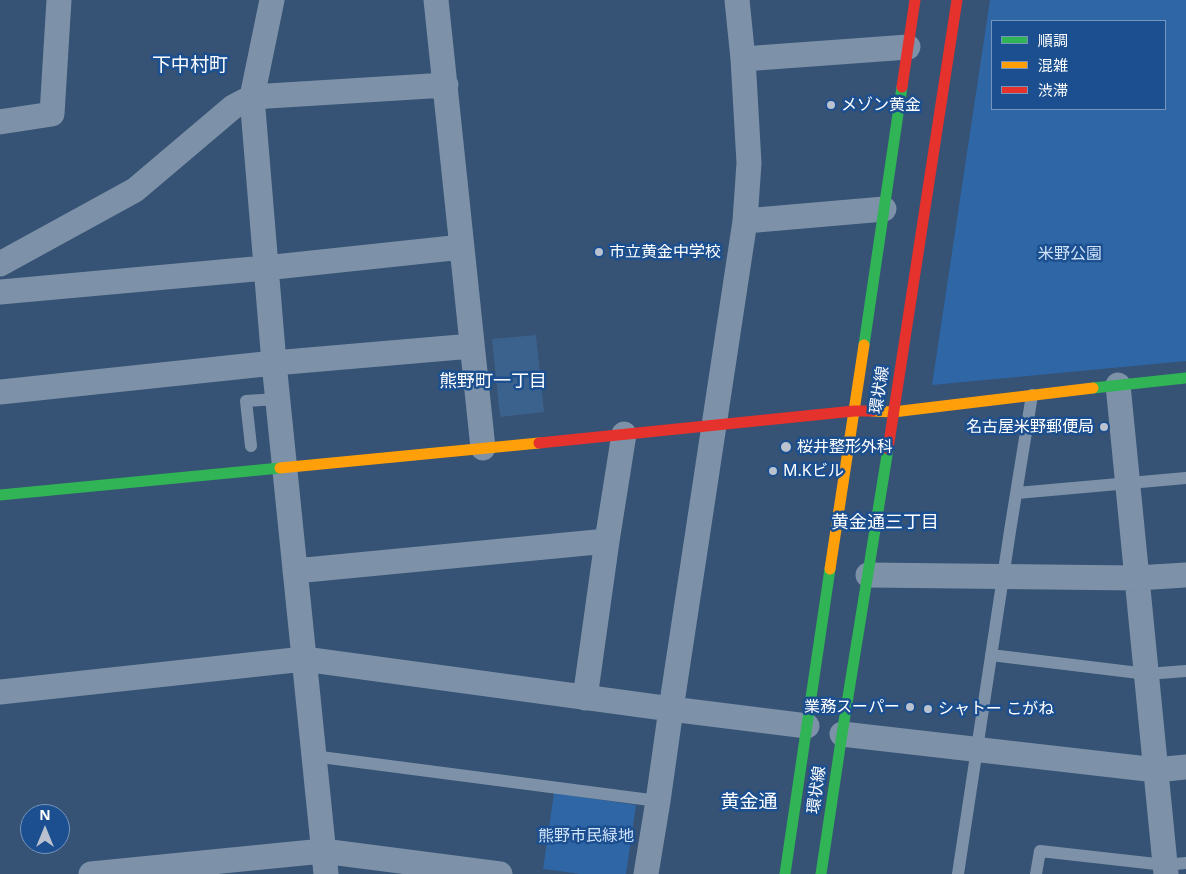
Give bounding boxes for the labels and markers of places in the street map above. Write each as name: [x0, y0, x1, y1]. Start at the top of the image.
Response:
place label: メゾン黄金: [841, 95, 921, 115]
marker: メゾン黄金: [825, 99, 837, 111]
place label: 市立黄金中学校: [609, 242, 721, 262]
marker: 市立黄金中学校: [593, 246, 605, 258]
place label: 名古屋米野郵便局: [966, 417, 1094, 437]
marker: 名古屋米野郵便局: [1098, 421, 1110, 433]
place label: 桜井整形外科: [797, 437, 893, 457]
marker: 桜井整形外科: [779, 440, 793, 454]
place label: M.Kビル: [783, 461, 844, 481]
marker: M.Kビル: [767, 465, 779, 477]
place label: 業務スーパー: [804, 697, 900, 717]
place label: シャトー こがね: [938, 699, 1054, 719]
marker: 業務スーパー: [904, 701, 916, 713]
marker: シャトー こがね: [922, 703, 934, 715]

